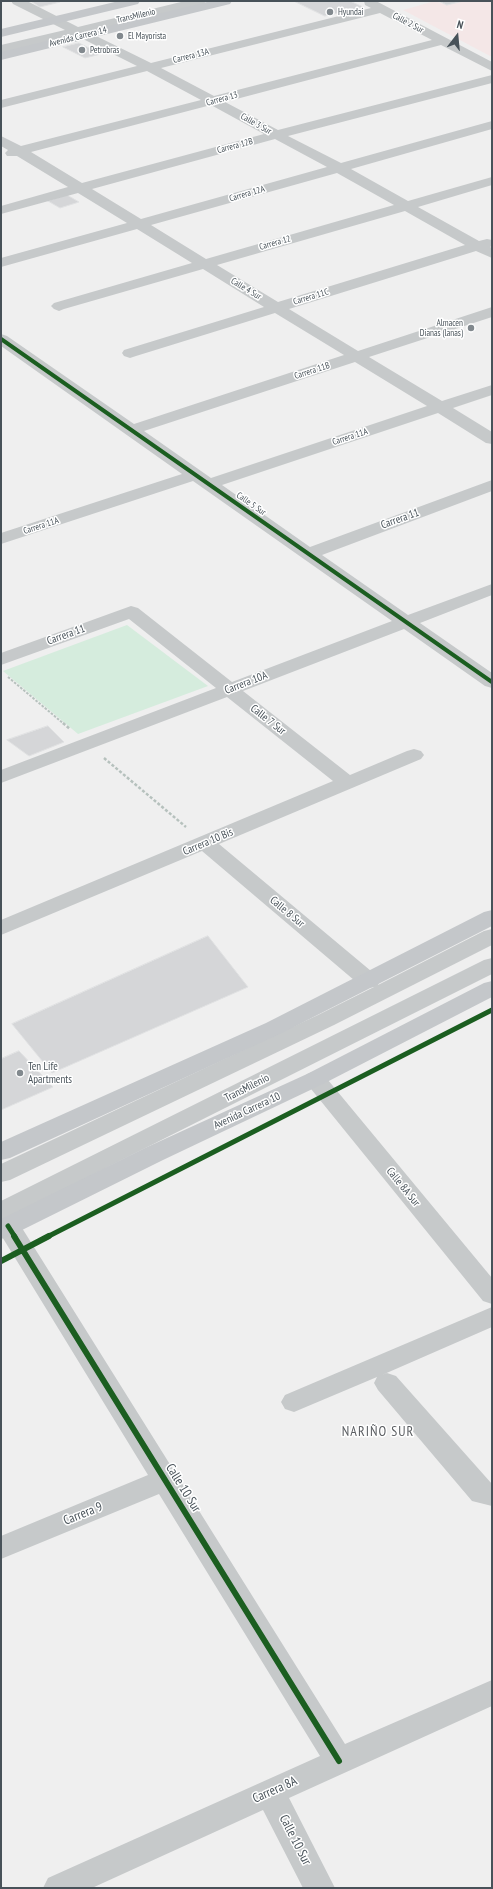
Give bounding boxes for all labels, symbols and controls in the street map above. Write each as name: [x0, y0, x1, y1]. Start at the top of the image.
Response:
street label: TransMilenio: [115, 6, 157, 26]
marker: Hyundai: [325, 7, 335, 17]
place label: Hyundai: [338, 7, 364, 17]
street label: Calle 2 Sur: [391, 10, 425, 36]
north arrow: [437, 16, 477, 56]
text: N: [456, 17, 465, 32]
street label: Avenida Carrera 14: [48, 25, 108, 49]
marker: El Mayorista: [115, 31, 125, 41]
place label: El Mayorista: [128, 31, 166, 41]
marker: Petrobras: [77, 45, 87, 55]
place label: Petrobras: [90, 45, 119, 55]
street label: Carrera 13A: [172, 46, 210, 66]
street label: Carrera 13: [205, 90, 239, 108]
street label: Calle 3 Sur: [239, 111, 273, 137]
street label: Carrera 12B: [216, 136, 254, 156]
street label: Carrera 12A: [228, 184, 266, 204]
street label: Carrera 12: [258, 233, 292, 253]
street label: Calle 4 Sur: [229, 276, 263, 302]
street label: Carrera 11C: [292, 287, 330, 307]
place label: Almacen Dianas (lanas): [420, 318, 463, 339]
marker: Almacen Dianas (lanas): [466, 323, 476, 333]
street label: Carrera 11B: [293, 360, 331, 382]
street label: Carrera 11A: [331, 426, 369, 448]
street label: Calle 5 Sur: [234, 490, 268, 518]
street label: Carrera 11: [379, 506, 421, 532]
street label: Carrera 11A: [22, 515, 60, 537]
street label: Carrera 11: [45, 622, 87, 648]
street label: Carrera 10A: [223, 669, 269, 697]
street label: Calle 7 Sur: [248, 702, 288, 738]
street label: Carrera 10 Bis: [181, 826, 235, 858]
street label: Calle 8 Sur: [267, 894, 307, 930]
place label: Ten Life Apartments: [28, 1060, 72, 1086]
marker: Ten Life Apartments: [15, 1068, 25, 1078]
street label: TransMilenio: [222, 1071, 272, 1105]
street label: Avenida Carrera 10: [212, 1090, 282, 1132]
street label: Calle 8A Sur: [383, 1165, 423, 1209]
district label: NARIÑO SUR: [342, 1424, 414, 1440]
street label: Calle 10 Sur: [162, 1461, 204, 1515]
street label: Carrera 9: [61, 1499, 105, 1529]
street label: Carrera 8A: [250, 1773, 300, 1807]
street label: Calle 10 Sur: [276, 1812, 314, 1868]

